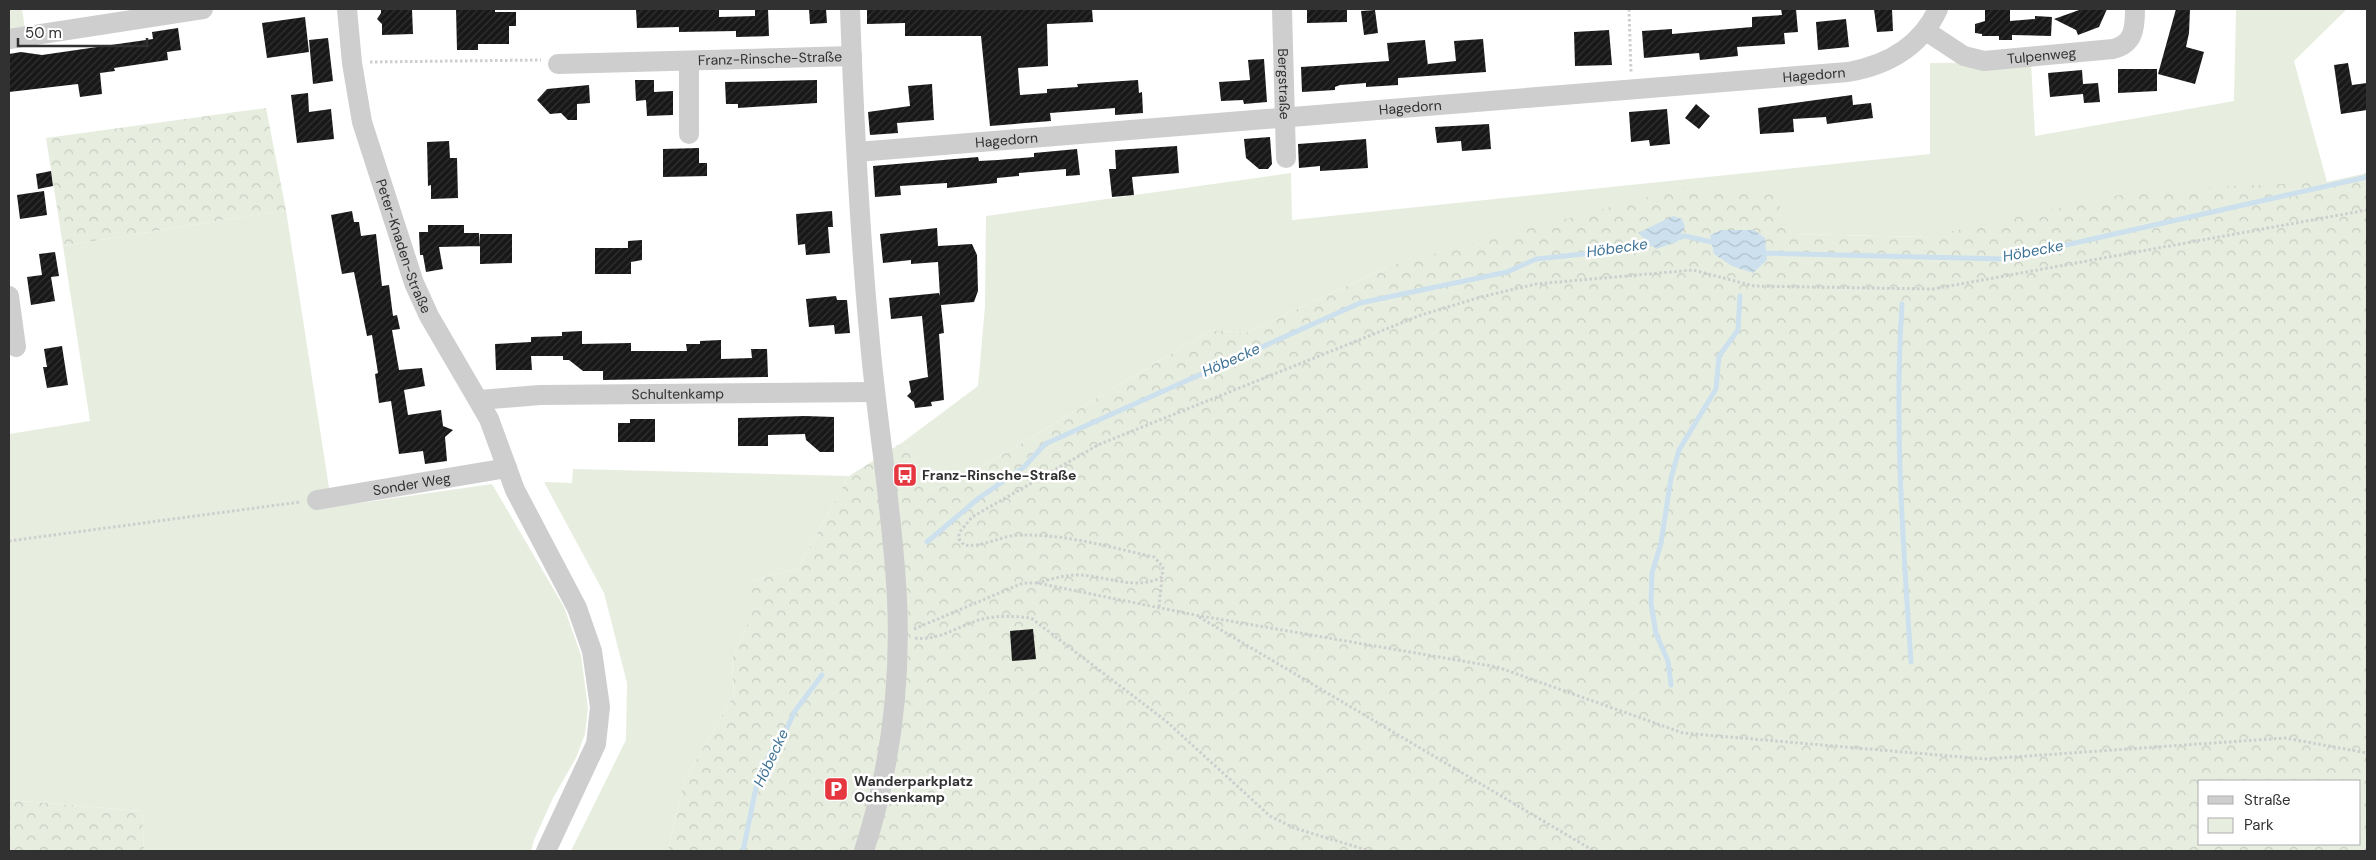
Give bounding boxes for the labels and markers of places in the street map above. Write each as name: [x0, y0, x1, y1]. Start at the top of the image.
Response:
bus stop icon: Franz-Rinsche-Straße: [892, 462, 918, 488]
place label: Franz-Rinsche-Straße: [922, 466, 1076, 484]
place label: Wanderparkplatz Ochsenkamp: [854, 772, 973, 806]
parking icon: Wanderparkplatz Ochsenkamp: [823, 776, 849, 802]

